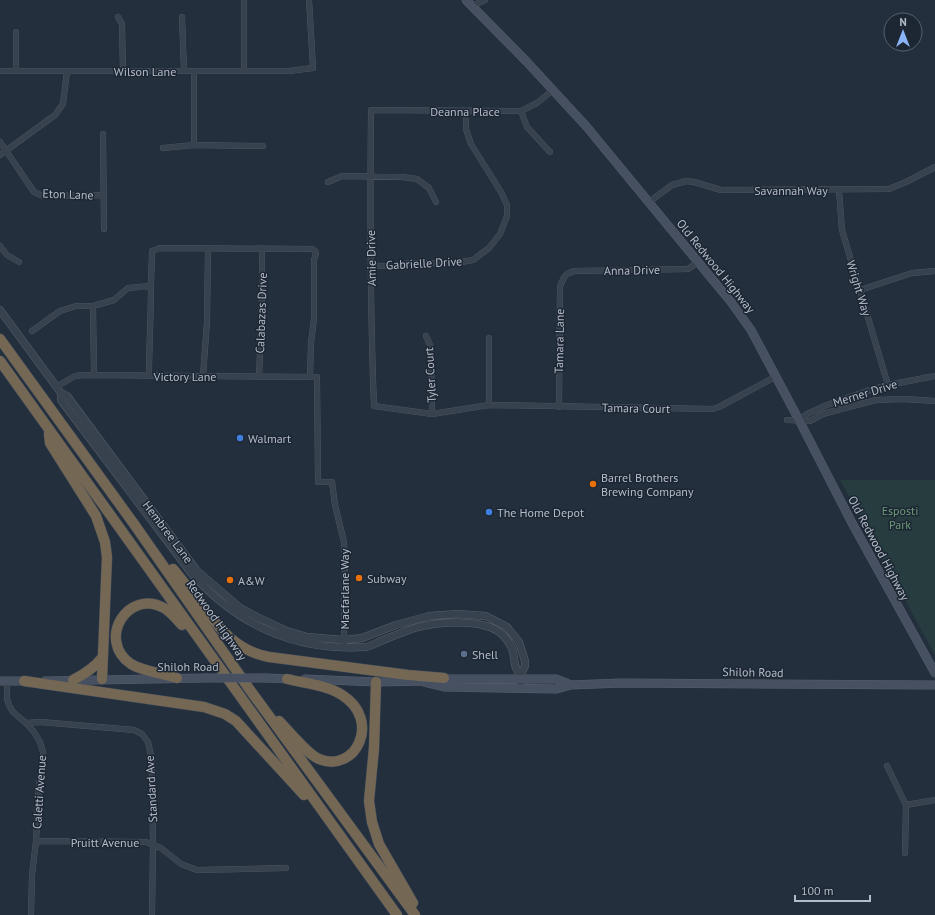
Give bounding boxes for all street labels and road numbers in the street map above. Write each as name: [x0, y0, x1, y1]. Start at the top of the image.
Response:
street label: Wilson Lane: [114, 64, 176, 79]
street label: Deanna Place: [430, 104, 500, 119]
street label: Savannah Way: [754, 183, 828, 198]
street label: Eton Lane: [42, 186, 94, 202]
street label: Old Redwood Highway: [674, 216, 759, 316]
street label: Amie Drive: [363, 230, 379, 286]
street label: Gabrielle Drive: [385, 254, 463, 272]
street label: Wright Way: [843, 258, 875, 318]
street label: Anna Drive: [604, 262, 660, 278]
street label: Calabazas Drive: [252, 272, 270, 354]
street label: Tamara Lane: [551, 308, 567, 374]
street label: Tyler Court: [421, 347, 439, 403]
street label: Victory Lane: [153, 369, 216, 384]
street label: Merner Drive: [831, 376, 899, 410]
street label: Tamara Court: [602, 400, 670, 416]
street label: Old Redwood Highway: [845, 493, 913, 603]
street label: Hembree Lane: [140, 498, 196, 566]
street label: Macfarlane Way: [337, 548, 352, 629]
street label: Redwood Highway: [184, 577, 251, 664]
street label: Shiloh Road: [157, 659, 219, 674]
street label: Shiloh Road: [722, 664, 784, 680]
street label: Caletti Avenue: [29, 755, 49, 829]
street label: Standard Ave: [142, 755, 160, 823]
street label: Pruitt Avenue: [71, 835, 139, 850]

